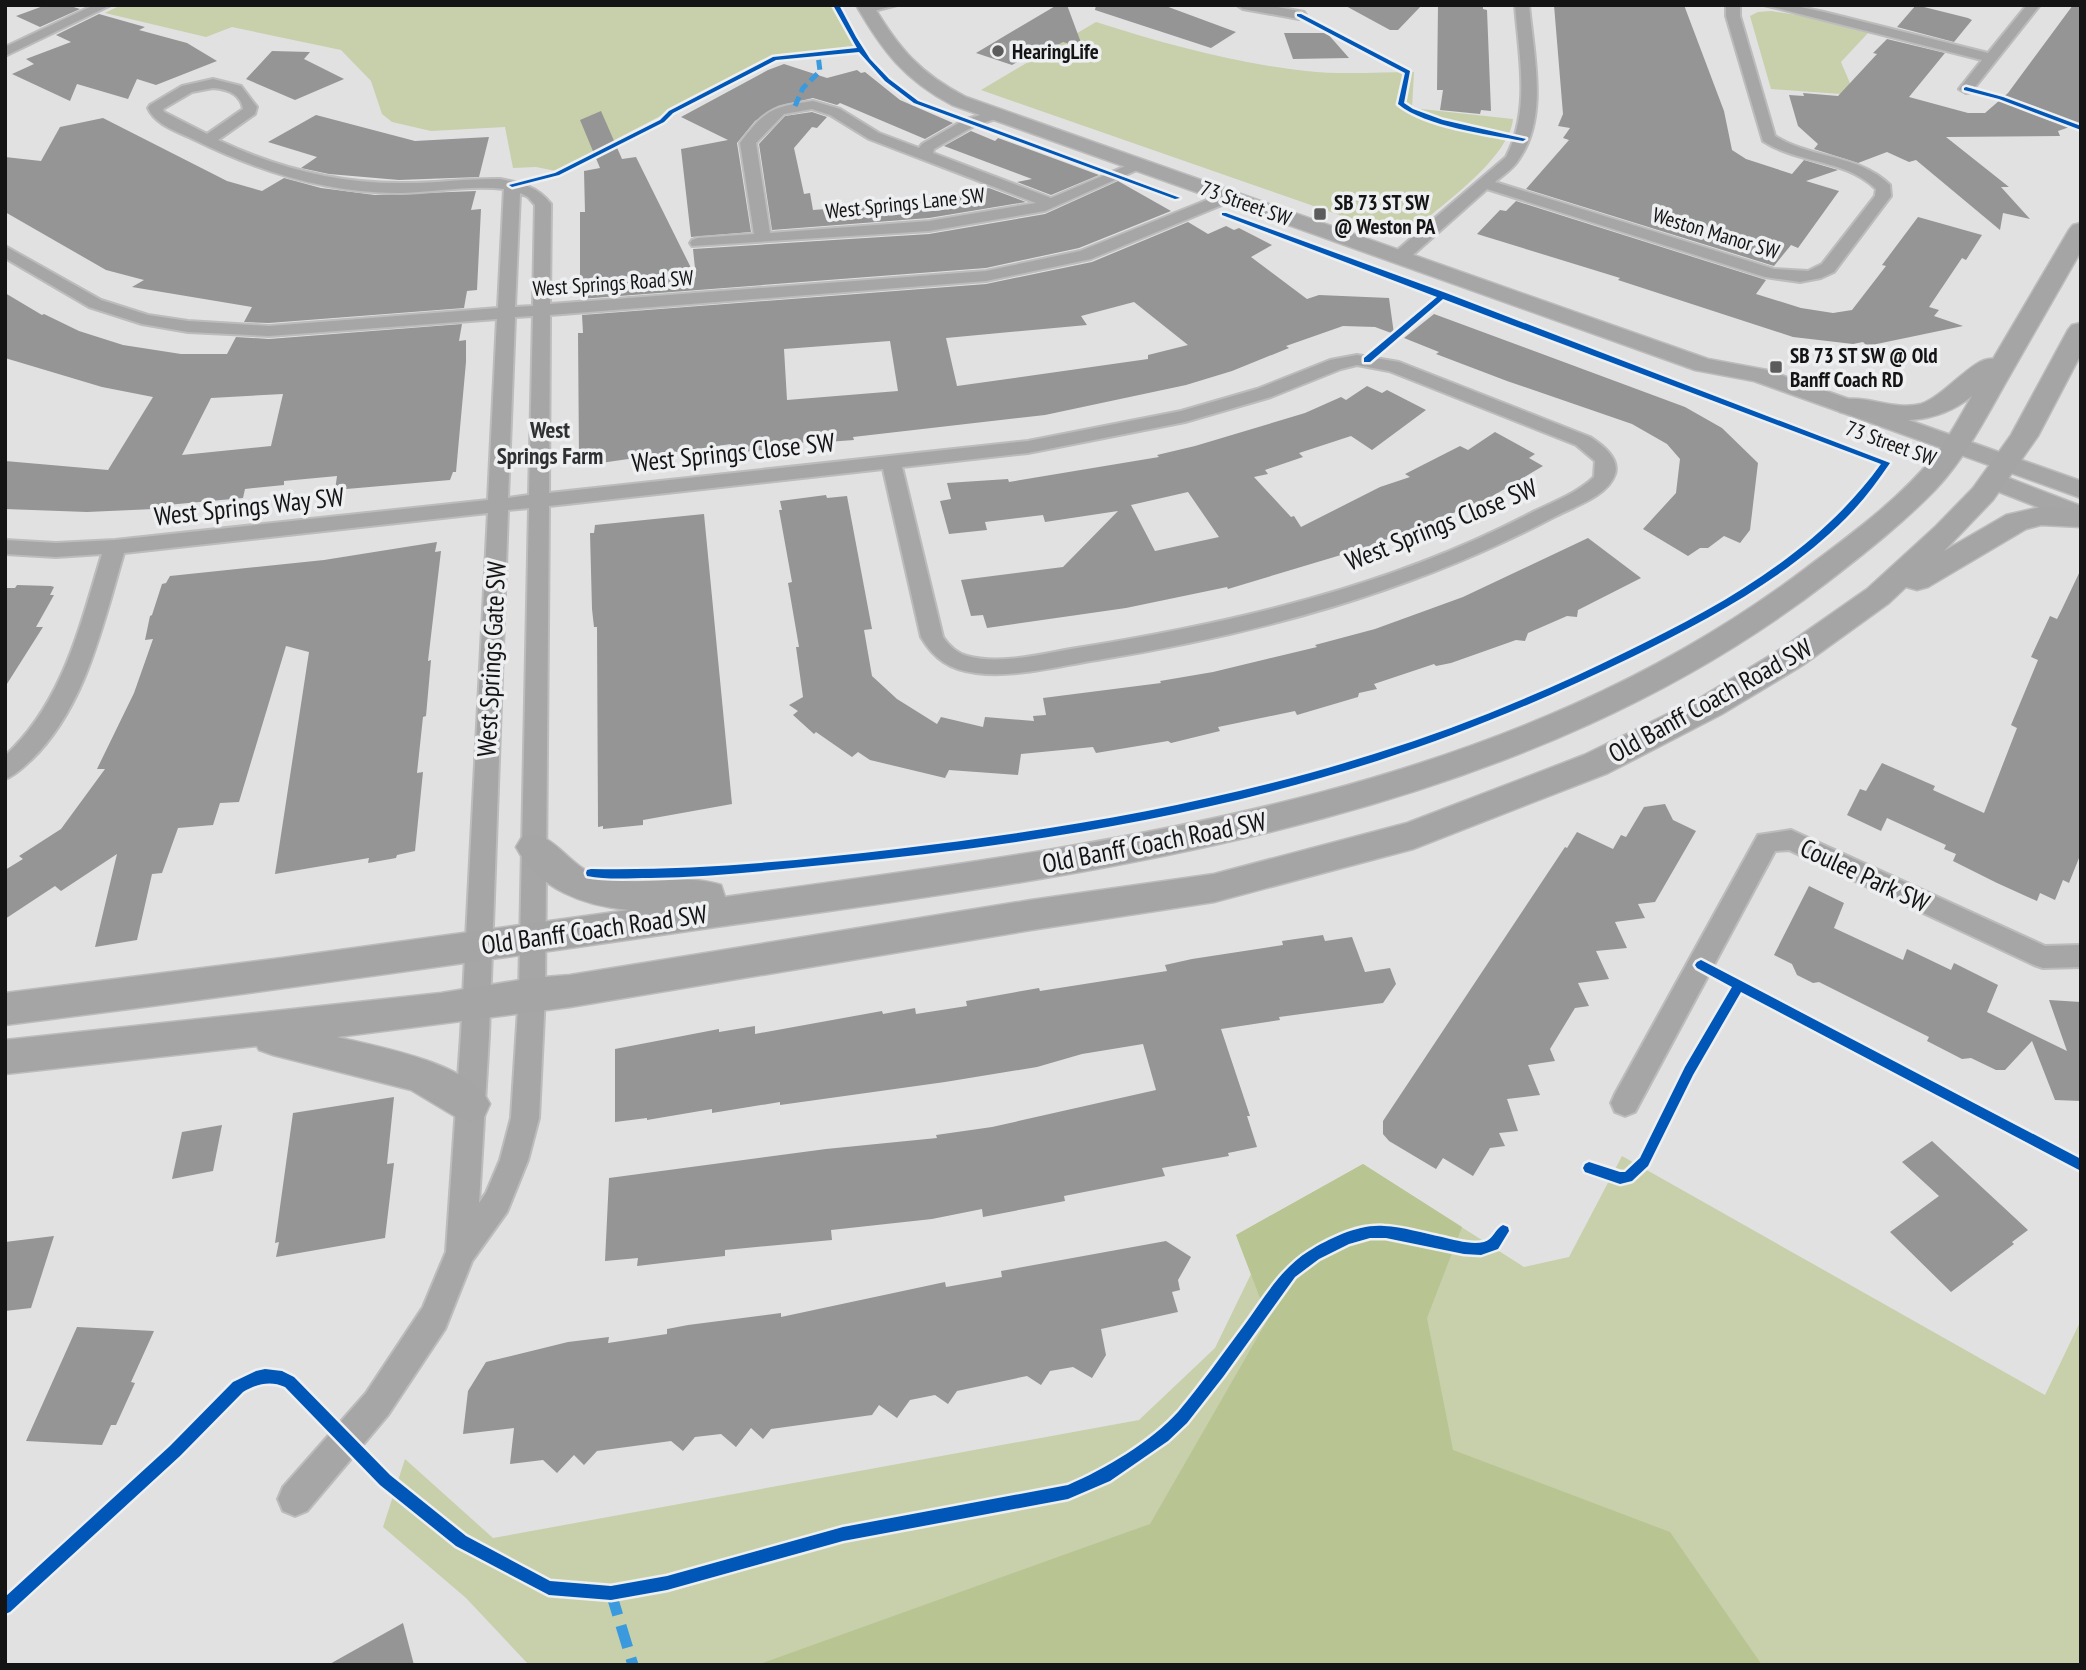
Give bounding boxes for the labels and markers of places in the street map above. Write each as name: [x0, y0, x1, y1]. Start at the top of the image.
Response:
place label: HearingLife: [1012, 38, 1099, 65]
marker: HearingLife: [990, 43, 1006, 59]
place label: SB 73 ST SW @ Weston PA: [1334, 189, 1436, 240]
marker: SB 73 ST SW @ Weston PA: [1312, 206, 1328, 222]
place label: SB 73 ST SW @ Old Banff Coach RD: [1790, 342, 1938, 393]
marker: SB 73 ST SW @ Old Banff Coach RD: [1768, 359, 1784, 375]

